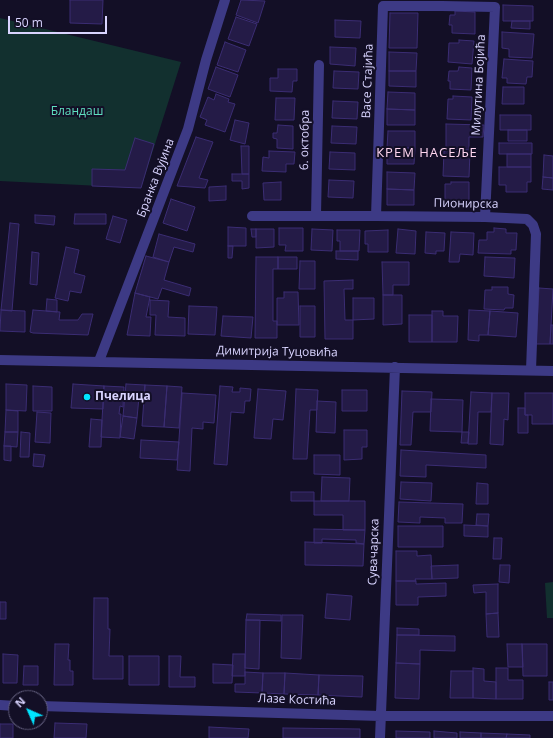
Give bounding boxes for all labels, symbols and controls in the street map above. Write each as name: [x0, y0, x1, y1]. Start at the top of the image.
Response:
scale bar: [10, 8, 109, 34]
text: 50 m: [15, 14, 43, 31]
street label: Милутина Бојића: [469, 34, 489, 136]
street label: Васе Стајића: [360, 43, 376, 119]
park label: Бландаш: [51, 105, 103, 119]
street label: 6. октобра: [297, 110, 313, 170]
street label: Бранка Вујина: [134, 136, 178, 220]
district label: КРЕМ НАСЕЉЕ: [376, 145, 478, 161]
street label: Пионирска: [433, 196, 499, 212]
street label: Димитрија Туцовића: [216, 344, 338, 360]
place label: Пчелица: [95, 390, 151, 404]
marker: Пчелица: [82, 392, 92, 402]
street label: Сувачарска: [366, 518, 382, 586]
north arrow: [8, 690, 48, 730]
street label: Лазе Костића: [258, 691, 336, 709]
text: N: [11, 693, 28, 710]

